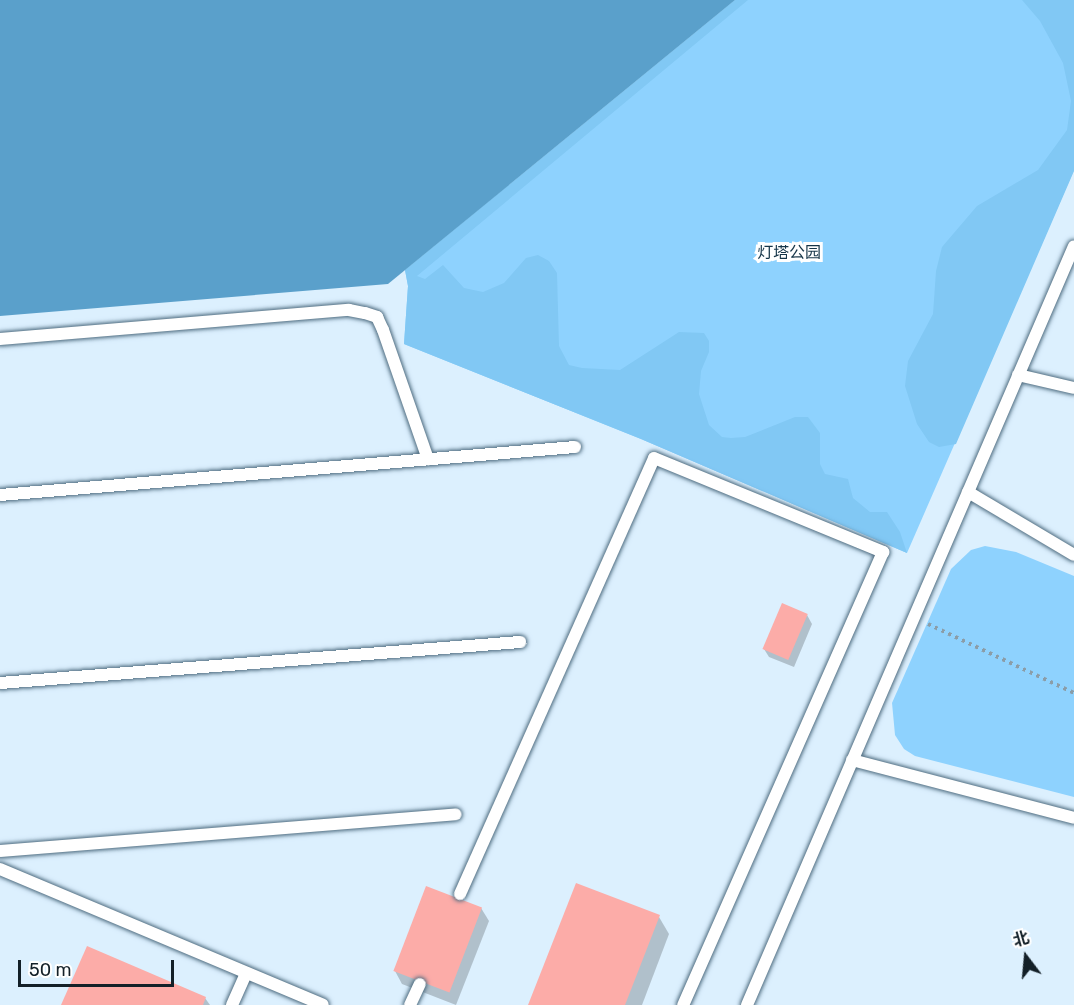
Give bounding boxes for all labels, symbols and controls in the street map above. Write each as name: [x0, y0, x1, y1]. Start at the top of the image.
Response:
park label: 灯塔公园: [757, 243, 821, 263]
north arrow: [996, 927, 1056, 987]
text: 北: [1011, 928, 1031, 951]
scale bar: [21, 948, 177, 986]
text: 50 m: [29, 959, 72, 981]

